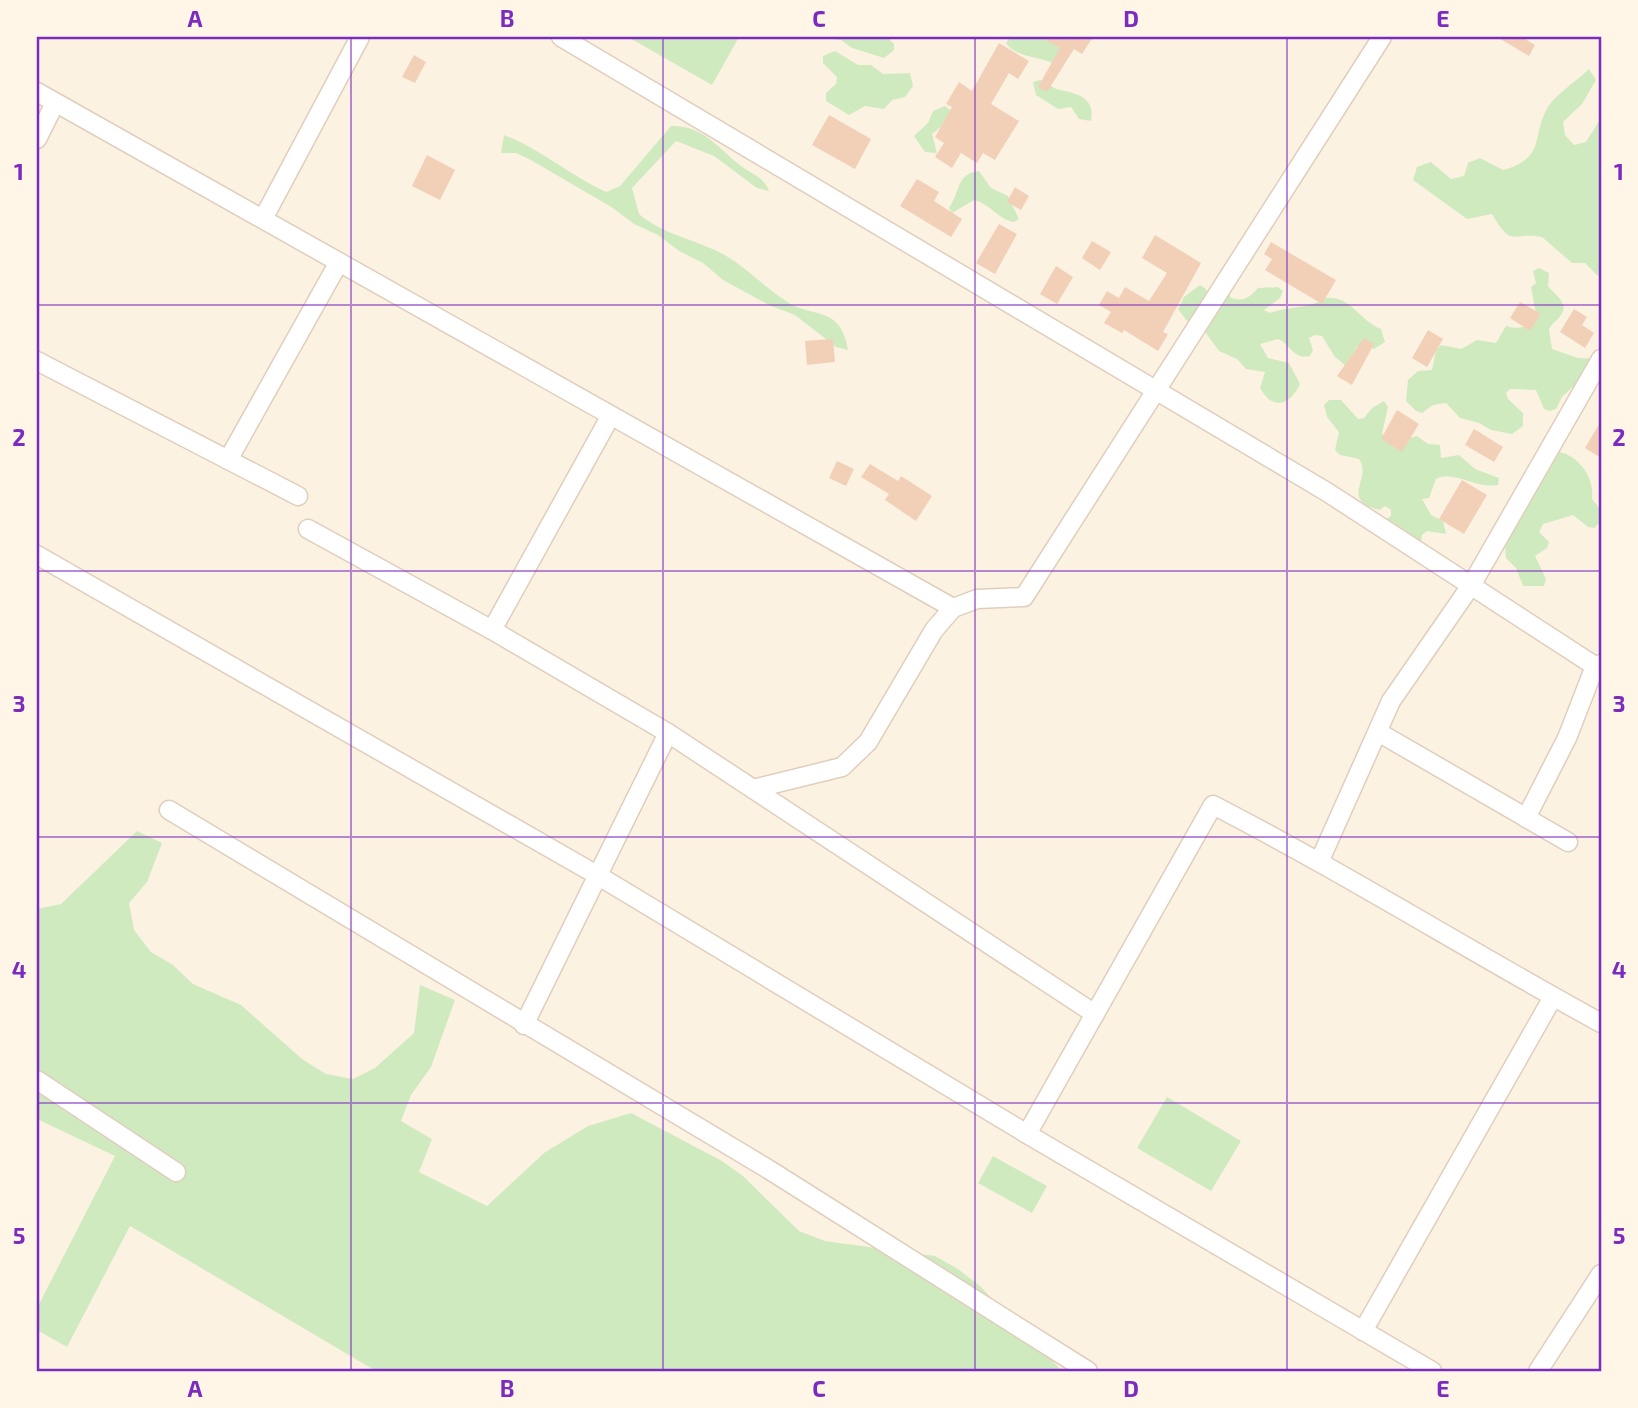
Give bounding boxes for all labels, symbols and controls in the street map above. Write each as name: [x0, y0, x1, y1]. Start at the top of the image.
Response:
text: A: [187, 4, 203, 32]
text: B: [500, 4, 514, 32]
text: C: [812, 4, 826, 32]
text: D: [1123, 4, 1139, 32]
text: E: [1436, 4, 1450, 32]
text: 1: [14, 157, 24, 185]
text: 1: [1614, 157, 1624, 185]
text: 2: [12, 423, 26, 451]
text: 2: [1612, 423, 1626, 451]
text: 3: [12, 689, 26, 717]
text: 3: [1612, 689, 1626, 717]
text: 4: [12, 955, 26, 983]
text: 4: [1612, 955, 1626, 983]
text: 5: [13, 1221, 25, 1249]
text: 5: [1613, 1221, 1625, 1249]
text: A: [187, 1374, 203, 1402]
text: B: [500, 1374, 514, 1402]
text: C: [812, 1374, 826, 1402]
text: D: [1123, 1374, 1139, 1402]
text: E: [1436, 1374, 1450, 1402]

